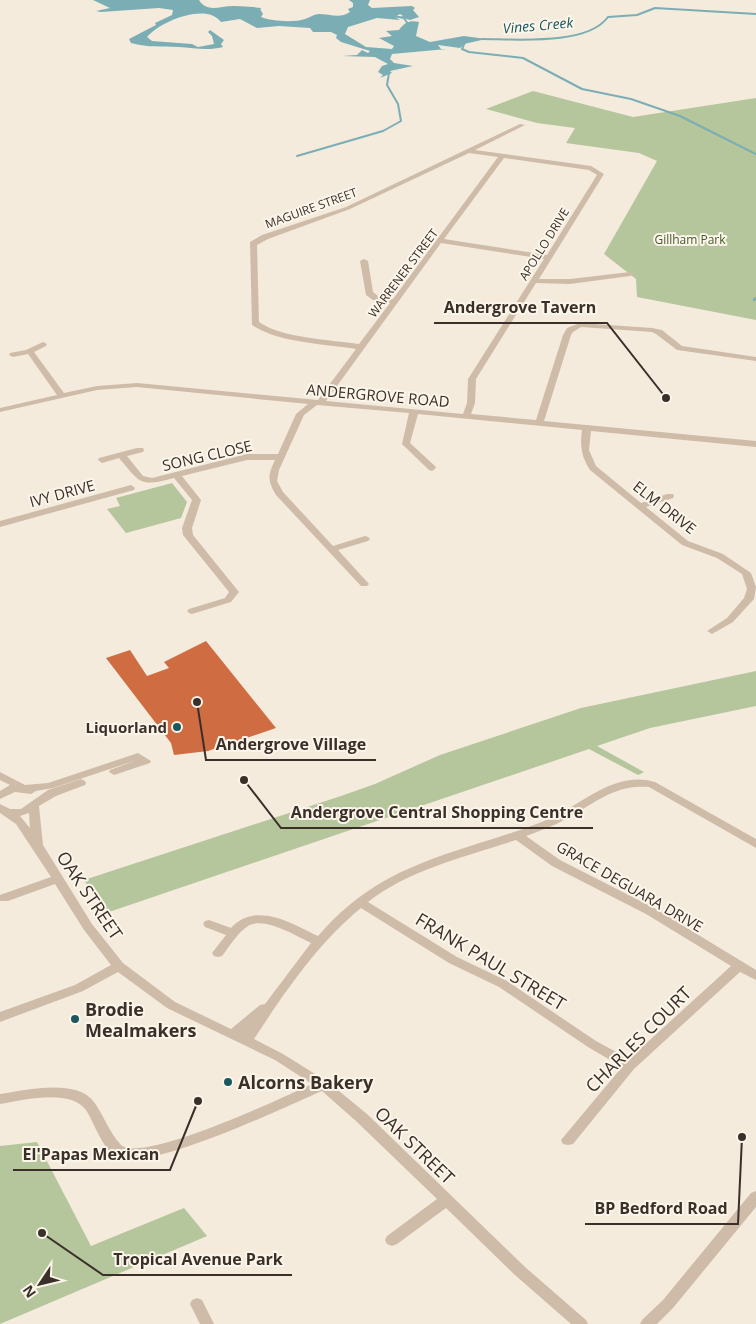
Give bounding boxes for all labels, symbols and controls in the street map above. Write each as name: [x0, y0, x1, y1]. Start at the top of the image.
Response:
water label: Vines Creek: [502, 12, 575, 38]
street label: MAGUIRE STREET: [263, 183, 360, 233]
street label: APOLLO DRIVE: [515, 205, 573, 283]
street label: WARRENER STREET: [364, 225, 442, 321]
park label: Gillham Park: [654, 231, 726, 248]
callout: Andergrove Tavern: [434, 292, 607, 323]
text: Andergrove Tavern: [444, 296, 596, 318]
street label: ANDERGROVE ROAD: [306, 379, 450, 411]
street label: SONG CLOSE: [160, 435, 254, 475]
street label: IVY DRIVE: [27, 475, 97, 511]
street label: ELM DRIVE: [629, 476, 701, 538]
place label: Liquorland: [86, 717, 167, 737]
marker: Liquorland: [171, 721, 183, 733]
callout: Andergrove Village: [206, 729, 376, 760]
text: Andergrove Village: [216, 733, 366, 755]
callout: Andergrove Central Shopping Centre: [281, 797, 593, 828]
text: Andergrove Central Shopping Centre: [291, 801, 583, 823]
street label: GRACE DEGUARA DRIVE: [553, 836, 707, 936]
street label: OAK STREET: [52, 846, 128, 944]
street label: FRANK PAUL STREET: [411, 907, 571, 1015]
street label: CHARLES COURT: [580, 981, 696, 1097]
place label: Brodie Mealmakers: [85, 997, 196, 1042]
marker: Brodie Mealmakers: [69, 1013, 81, 1025]
place label: Alcorns Bakery: [238, 1070, 374, 1094]
marker: Alcorns Bakery: [222, 1076, 234, 1088]
street label: OAK STREET: [370, 1101, 460, 1189]
callout: El'Papas Mexican: [13, 1139, 170, 1170]
text: El'Papas Mexican: [23, 1143, 159, 1165]
callout: BP Bedford Road: [585, 1193, 738, 1224]
text: BP Bedford Road: [594, 1197, 728, 1219]
callout: Tropical Avenue Park: [103, 1244, 292, 1275]
text: Tropical Avenue Park: [113, 1248, 283, 1270]
north arrow: [15, 1259, 65, 1309]
text: N: [18, 1282, 40, 1302]

